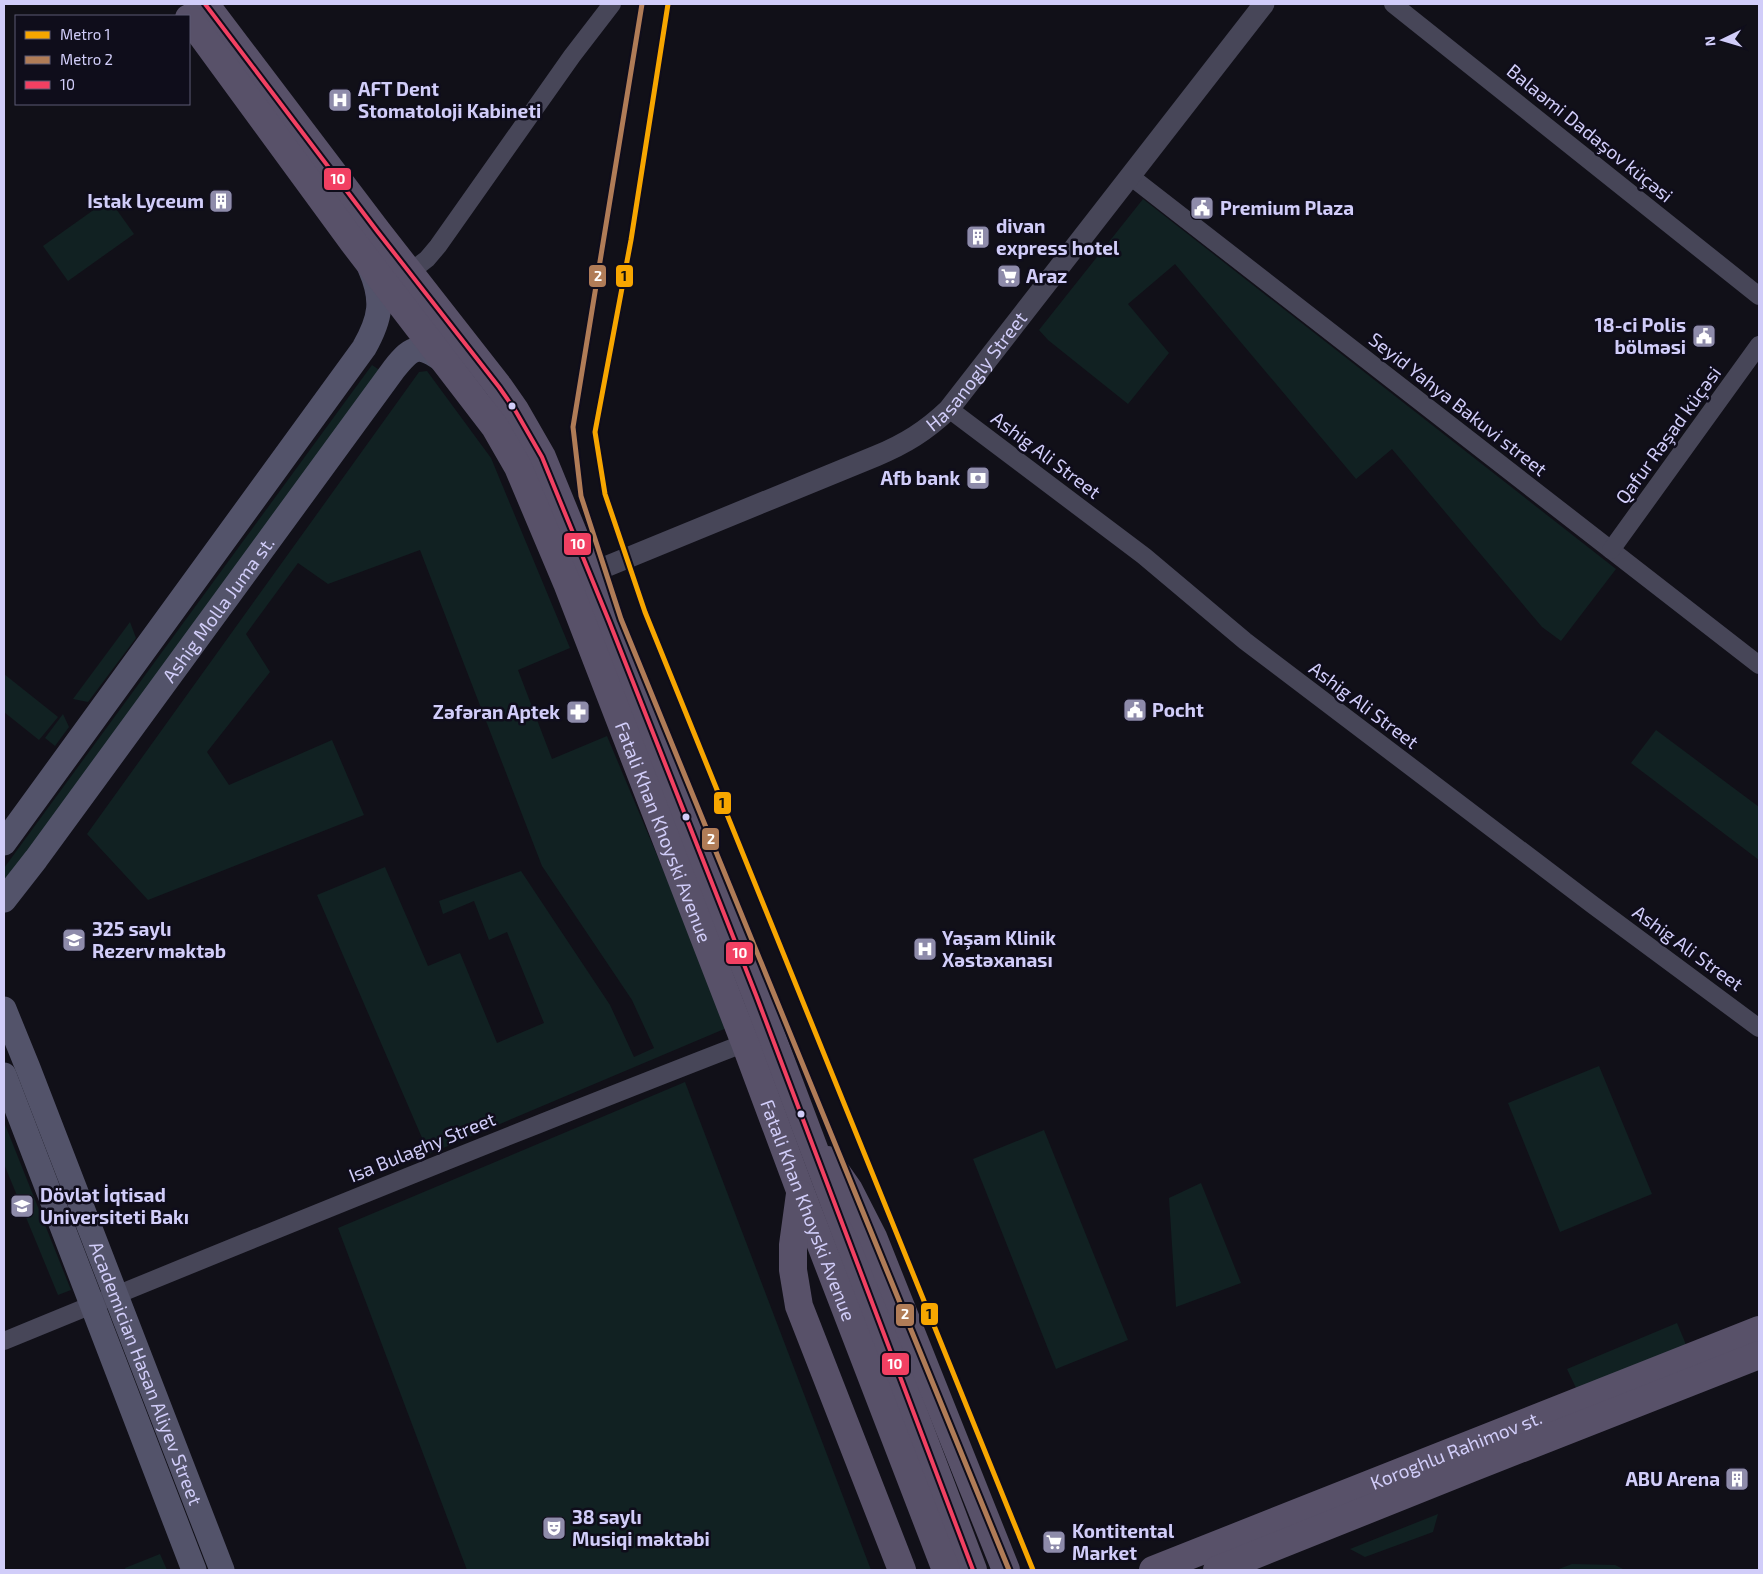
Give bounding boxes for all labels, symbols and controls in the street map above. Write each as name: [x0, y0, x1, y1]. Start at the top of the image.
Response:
legend: [15, 15, 190, 105]
north arrow: [1698, 15, 1748, 65]
text: Metro 1: [60, 25, 111, 43]
text: N: [1701, 35, 1718, 47]
text: Metro 2: [60, 50, 113, 68]
street label: Balaəmi Dadaşov küçəsi: [1502, 59, 1678, 207]
text: 10: [60, 75, 75, 93]
place label: AFT Dent Stomatoloji Kabineti: [358, 77, 541, 122]
hospital icon: AFT Dent Stomatoloji Kabineti: [327, 87, 353, 113]
line badge: 10: [323, 167, 352, 191]
text: 10: [331, 170, 346, 187]
building icon: Istak Lyceum: [208, 188, 234, 214]
place label: Istak Lyceum: [87, 189, 204, 213]
public building icon: Premium Plaza: [1189, 195, 1215, 221]
place label: Premium Plaza: [1220, 196, 1354, 219]
place label: divan express hotel: [996, 214, 1120, 259]
building icon: divan express hotel: [965, 224, 991, 250]
supermarket icon: Araz: [996, 263, 1022, 289]
line badge: 2: [588, 264, 607, 288]
line badge: 1: [615, 264, 634, 288]
place label: Araz: [1026, 264, 1067, 287]
text: 2: [594, 267, 602, 284]
text: 1: [621, 267, 627, 284]
street label: Hasanogly Street: [921, 307, 1031, 436]
place label: 18-ci Polis bölməsi: [1595, 313, 1686, 358]
public building icon: 18-ci Polis bölməsi: [1691, 323, 1717, 349]
street label: Seyid Yahya Bakuvi street: [1365, 327, 1552, 480]
street label: Qafur Rəşad küçəsi: [1610, 362, 1726, 508]
unlabelled marker: [507, 401, 517, 411]
street label: Ashig Ali Street: [987, 406, 1105, 503]
bank icon: Afb bank: [965, 465, 991, 491]
place label: Afb bank: [881, 466, 960, 489]
street label: Ashig Molla Juma st.: [157, 532, 279, 687]
line badge: 10: [563, 532, 592, 556]
text: 10: [571, 535, 586, 552]
street label: Ashig Ali Street: [1305, 656, 1423, 753]
public building icon: Pocht: [1122, 697, 1148, 723]
place label: Pocht: [1152, 698, 1204, 721]
pharmacy icon: Zəfəran Aptek: [565, 699, 591, 725]
place label: Zəfəran Aptek: [433, 700, 560, 723]
street label: Fatali Khan Khoyski Avenue: [611, 718, 717, 946]
line badge: 1: [713, 791, 732, 815]
text: 1: [719, 794, 725, 811]
unlabelled marker: [681, 812, 691, 822]
line badge: 2: [701, 827, 720, 851]
text: 2: [707, 830, 715, 847]
street label: Ashig Ali Street: [1629, 900, 1748, 995]
place label: 325 saylı Rezerv məktəb: [92, 917, 226, 962]
place label: Yaşam Klinik Xəstəxanası: [942, 926, 1056, 971]
school or university icon: 325 saylı Rezerv məktəb: [61, 927, 87, 953]
hospital icon: Yaşam Klinik Xəstəxanası: [912, 936, 938, 962]
line badge: 10: [725, 941, 754, 965]
text: 10: [733, 944, 748, 961]
street label: Fatali Khan Khoyski Avenue: [756, 1096, 861, 1324]
street label: Isa Bulaghy Street: [345, 1107, 499, 1186]
unlabelled marker: [796, 1109, 806, 1119]
place label: Dövlət İqtisad Universiteti Bakı: [40, 1183, 189, 1228]
school or university icon: Dövlət İqtisad Universiteti Bakı: [9, 1193, 35, 1219]
street label: Academician Hasan Aliyev Street: [85, 1238, 208, 1508]
line badge: 1: [920, 1302, 939, 1326]
line badge: 2: [895, 1303, 915, 1327]
text: 2: [901, 1305, 909, 1322]
text: 1: [926, 1305, 932, 1322]
line badge: 10: [881, 1352, 910, 1376]
text: 10: [888, 1355, 903, 1372]
street label: Koroghlu Rahimov st.: [1367, 1405, 1545, 1494]
building icon: ABU Arena: [1724, 1466, 1750, 1492]
place label: ABU Arena: [1625, 1467, 1720, 1490]
place label: 38 saylı Musiqi məktəbi: [572, 1505, 710, 1550]
theatre icon: 38 saylı Musiqi məktəbi: [541, 1515, 567, 1541]
place label: Kontitental Market: [1072, 1519, 1175, 1564]
supermarket icon: Kontitental Market: [1041, 1529, 1067, 1555]

